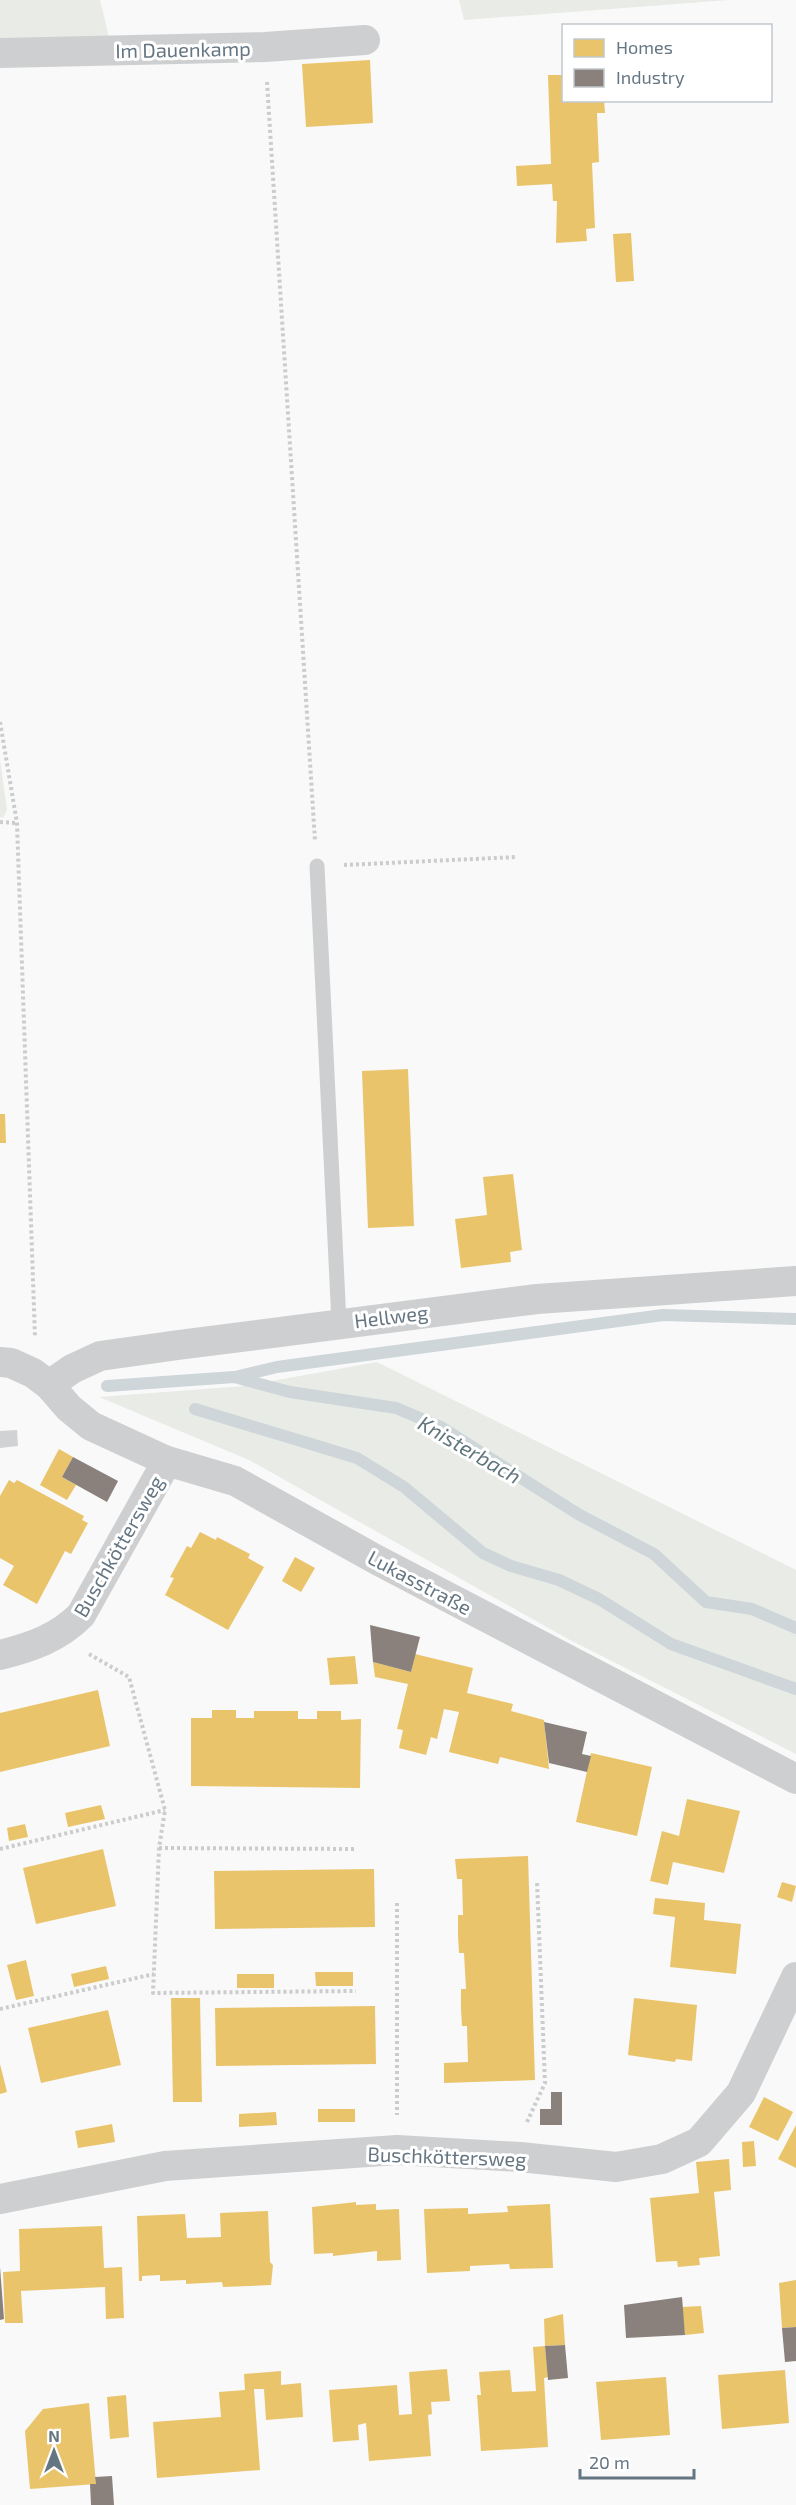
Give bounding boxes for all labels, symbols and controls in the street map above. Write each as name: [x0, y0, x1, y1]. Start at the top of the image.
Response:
legend: [562, 24, 772, 102]
street label: Im Dauenkamp: [115, 36, 251, 62]
text: Homes: [616, 36, 673, 58]
text: Industry: [616, 66, 685, 88]
street label: Hellweg: [353, 1300, 429, 1332]
water label: Knisterbach: [414, 1410, 526, 1488]
street label: Buschköttersweg: [68, 1471, 168, 1621]
street label: Lukasstraße: [364, 1545, 476, 1619]
street label: Buschköttersweg: [367, 2141, 527, 2171]
north arrow: [24, 2421, 84, 2481]
text: N: [48, 2426, 60, 2445]
scale bar: [580, 2442, 694, 2480]
text: 20 m: [589, 2451, 630, 2473]

